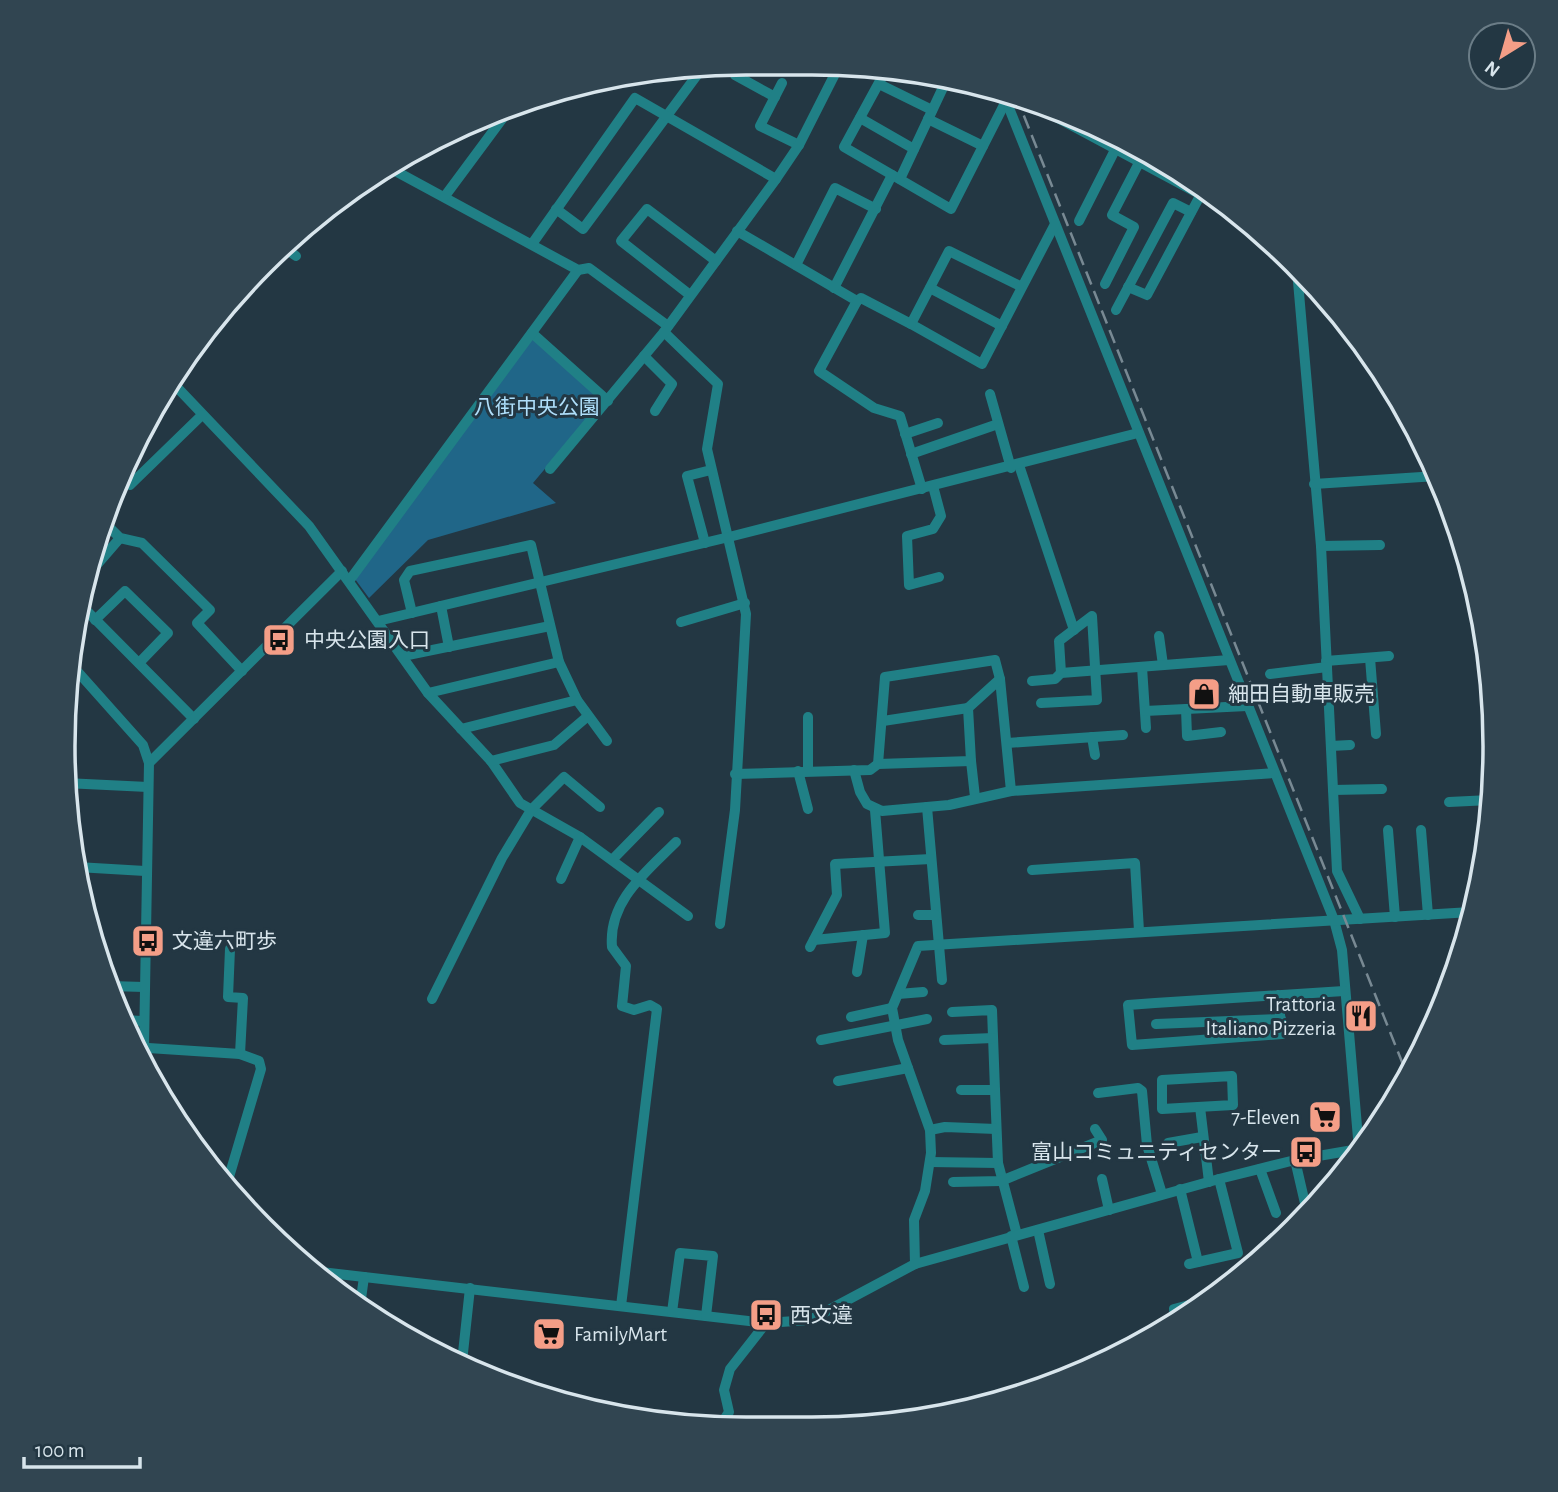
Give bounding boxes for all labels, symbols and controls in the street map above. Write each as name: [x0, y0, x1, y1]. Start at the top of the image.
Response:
north arrow: [1467, 21, 1537, 91]
text: N: [1482, 57, 1504, 80]
park label: 八街中央公園: [474, 396, 600, 418]
bus stop icon: 中央公園入口: [260, 621, 298, 659]
place label: 中央公園入口: [304, 629, 430, 651]
shop icon: 細田自動車販売: [1185, 675, 1223, 713]
place label: 細田自動車販売: [1228, 683, 1375, 705]
bus stop icon: 文違六町歩: [129, 922, 167, 960]
place label: 文違六町歩: [172, 930, 277, 952]
place label: Trattoria Italiano Pizzeria: [1206, 994, 1336, 1039]
restaurant icon: Trattoria Italiano Pizzeria: [1342, 997, 1380, 1035]
supermarket icon: 7-Eleven: [1306, 1098, 1344, 1136]
place label: 7-Eleven: [1231, 1107, 1300, 1128]
bus stop icon: 富山コミュニティセンター: [1287, 1133, 1325, 1171]
place label: 富山コミュニティセンター: [1031, 1141, 1282, 1163]
bus stop icon: 西文違: [747, 1296, 785, 1334]
place label: 西文違: [790, 1304, 853, 1326]
supermarket icon: FamilyMart: [530, 1315, 568, 1353]
place label: FamilyMart: [574, 1324, 667, 1345]
scale bar: [24, 1426, 140, 1470]
text: 100 m: [35, 1440, 85, 1461]

